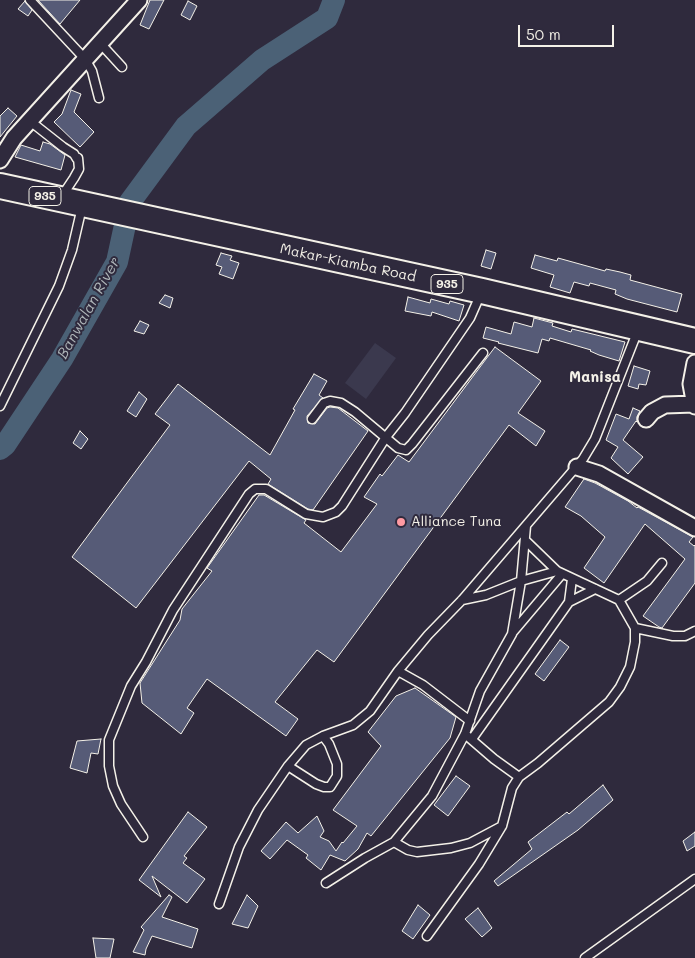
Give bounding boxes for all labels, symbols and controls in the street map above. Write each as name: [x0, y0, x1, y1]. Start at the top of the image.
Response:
scale bar: [520, 15, 616, 47]
text: 50 m: [526, 24, 561, 44]
road number: 935: [29, 187, 61, 206]
street label: Makar-Kiamba Road: [278, 240, 418, 286]
water label: Banwalan River: [54, 254, 124, 362]
road number: 935: [431, 274, 463, 294]
district label: Manisa: [569, 368, 621, 386]
place label: Alliance Tuna: [411, 514, 502, 530]
marker: Alliance Tuna: [395, 516, 407, 528]

